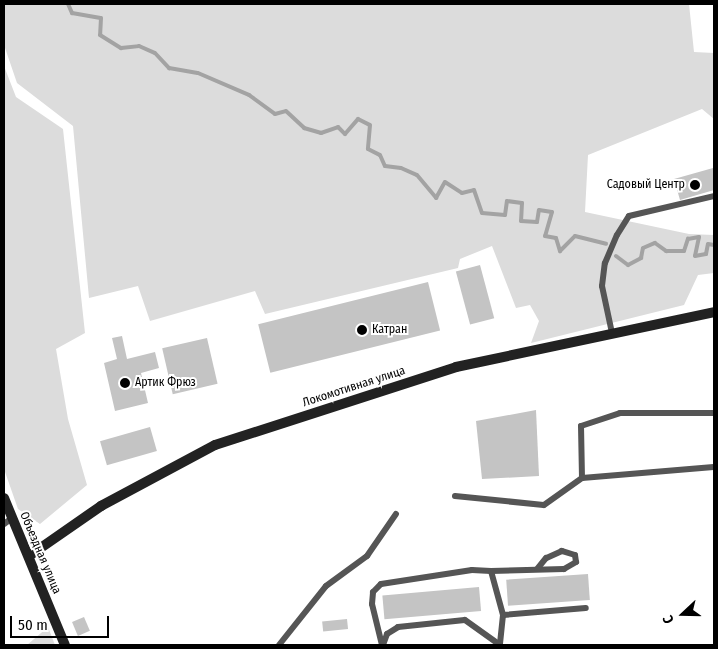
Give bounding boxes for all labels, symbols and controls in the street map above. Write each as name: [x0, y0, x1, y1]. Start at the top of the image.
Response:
place label: Садовый Центр: [607, 178, 685, 192]
marker: Садовый Центр: [689, 179, 701, 191]
place label: Катран: [372, 323, 407, 337]
marker: Катран: [356, 324, 368, 336]
street label: Локомотивная улица: [301, 364, 407, 410]
place label: Артик Фрюз: [135, 376, 196, 390]
marker: Артик Фрюз: [119, 377, 131, 389]
street label: Объездная улица: [16, 510, 64, 596]
north arrow: [658, 589, 708, 639]
scale bar: [12, 606, 111, 638]
text: С: [659, 613, 678, 626]
text: 50 m: [18, 616, 48, 634]

